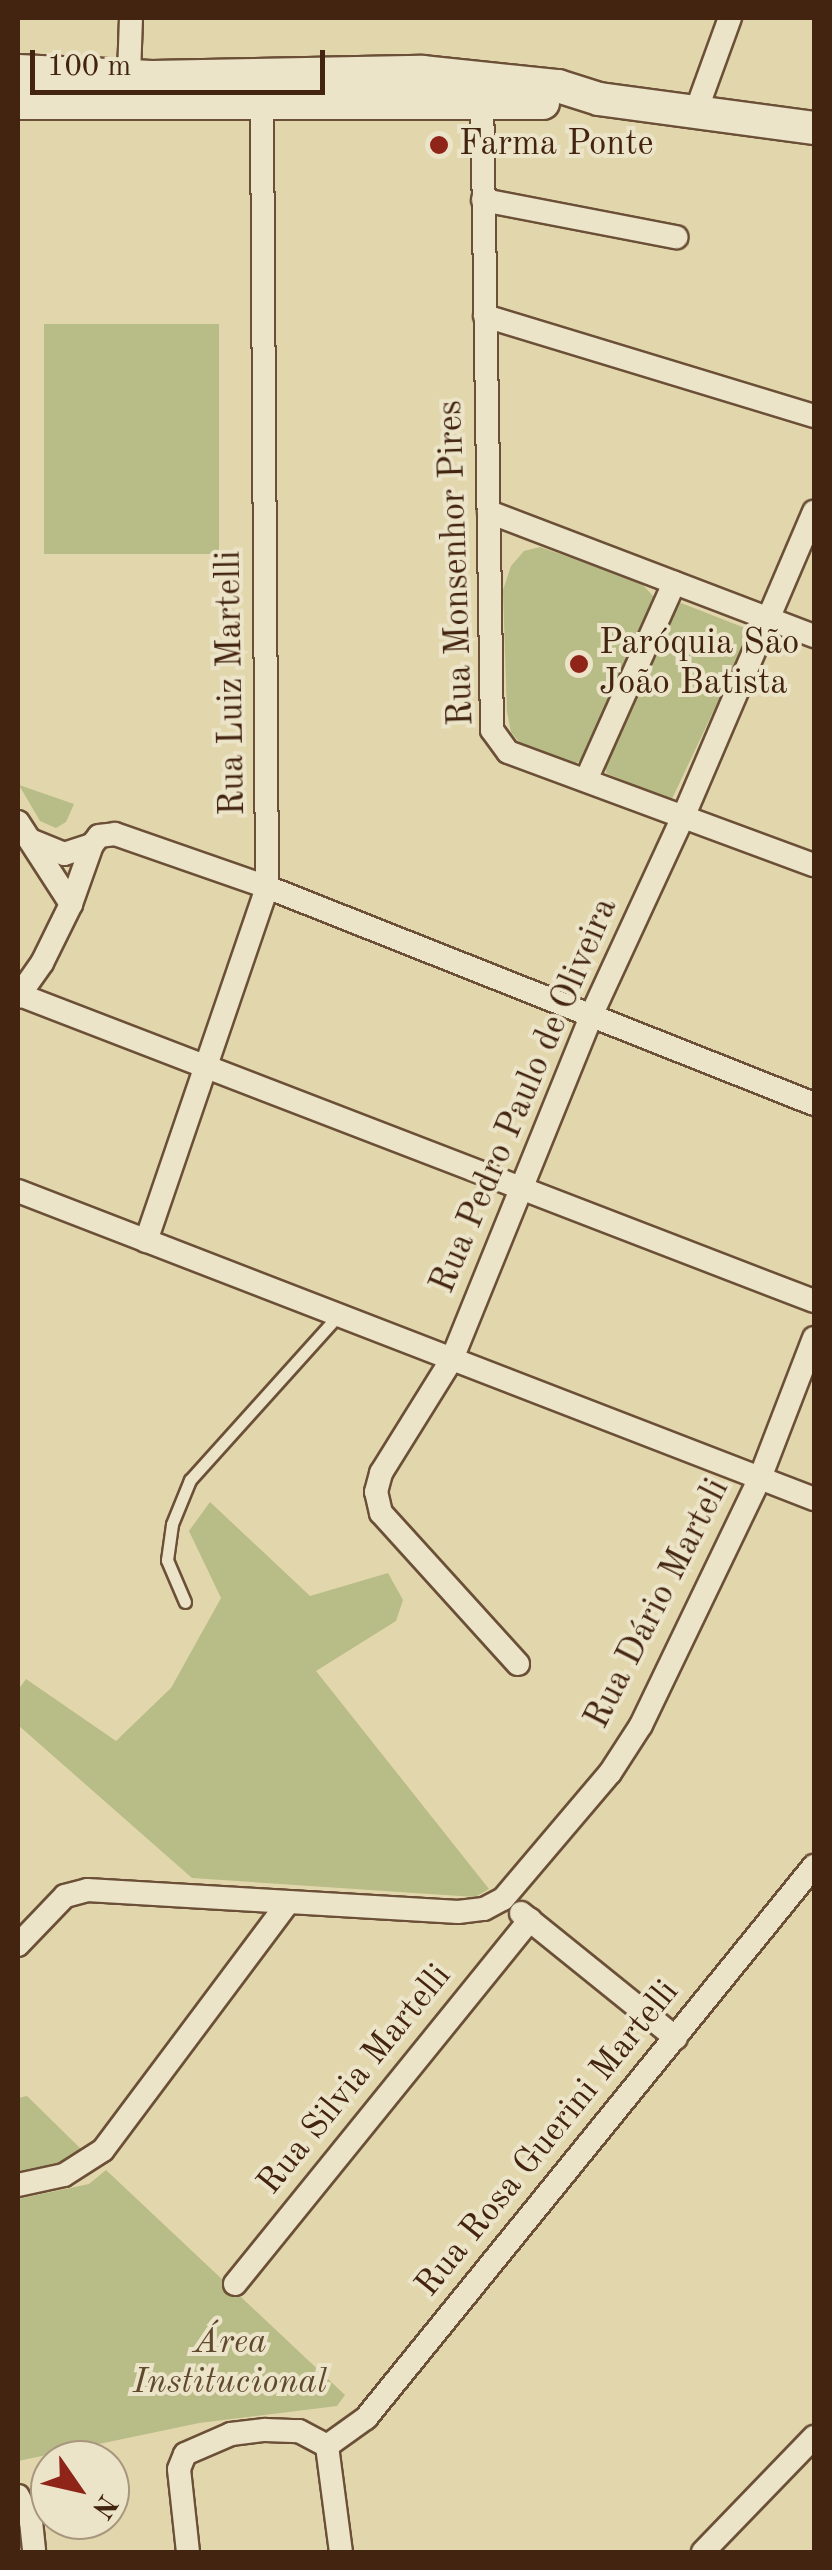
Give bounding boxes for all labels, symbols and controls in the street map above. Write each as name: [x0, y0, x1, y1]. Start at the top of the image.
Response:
scale bar: [35, 30, 330, 92]
text: 100 m: [47, 52, 131, 82]
place label: Farma Ponte: [459, 124, 654, 166]
marker: Farma Ponte: [428, 134, 450, 156]
street label: Rua Monsenhor Pires: [430, 399, 484, 727]
street label: Rua Luiz Martelli: [209, 550, 255, 816]
place label: Paróquia São João Batista: [599, 623, 799, 705]
marker: Paróquia São João Batista: [568, 653, 590, 675]
street label: Rua Pedro Paulo de Oliveira: [423, 892, 627, 1300]
street label: Rua Dário Marteli: [577, 1472, 739, 1736]
street label: Rua Silvia Martelli: [249, 1956, 461, 2204]
street label: Rua Rosa Guerini Martelli: [407, 1972, 689, 2306]
park label: Área Institucional: [133, 2322, 327, 2404]
north arrow: [30, 2440, 130, 2540]
text: N: [86, 2489, 121, 2522]

